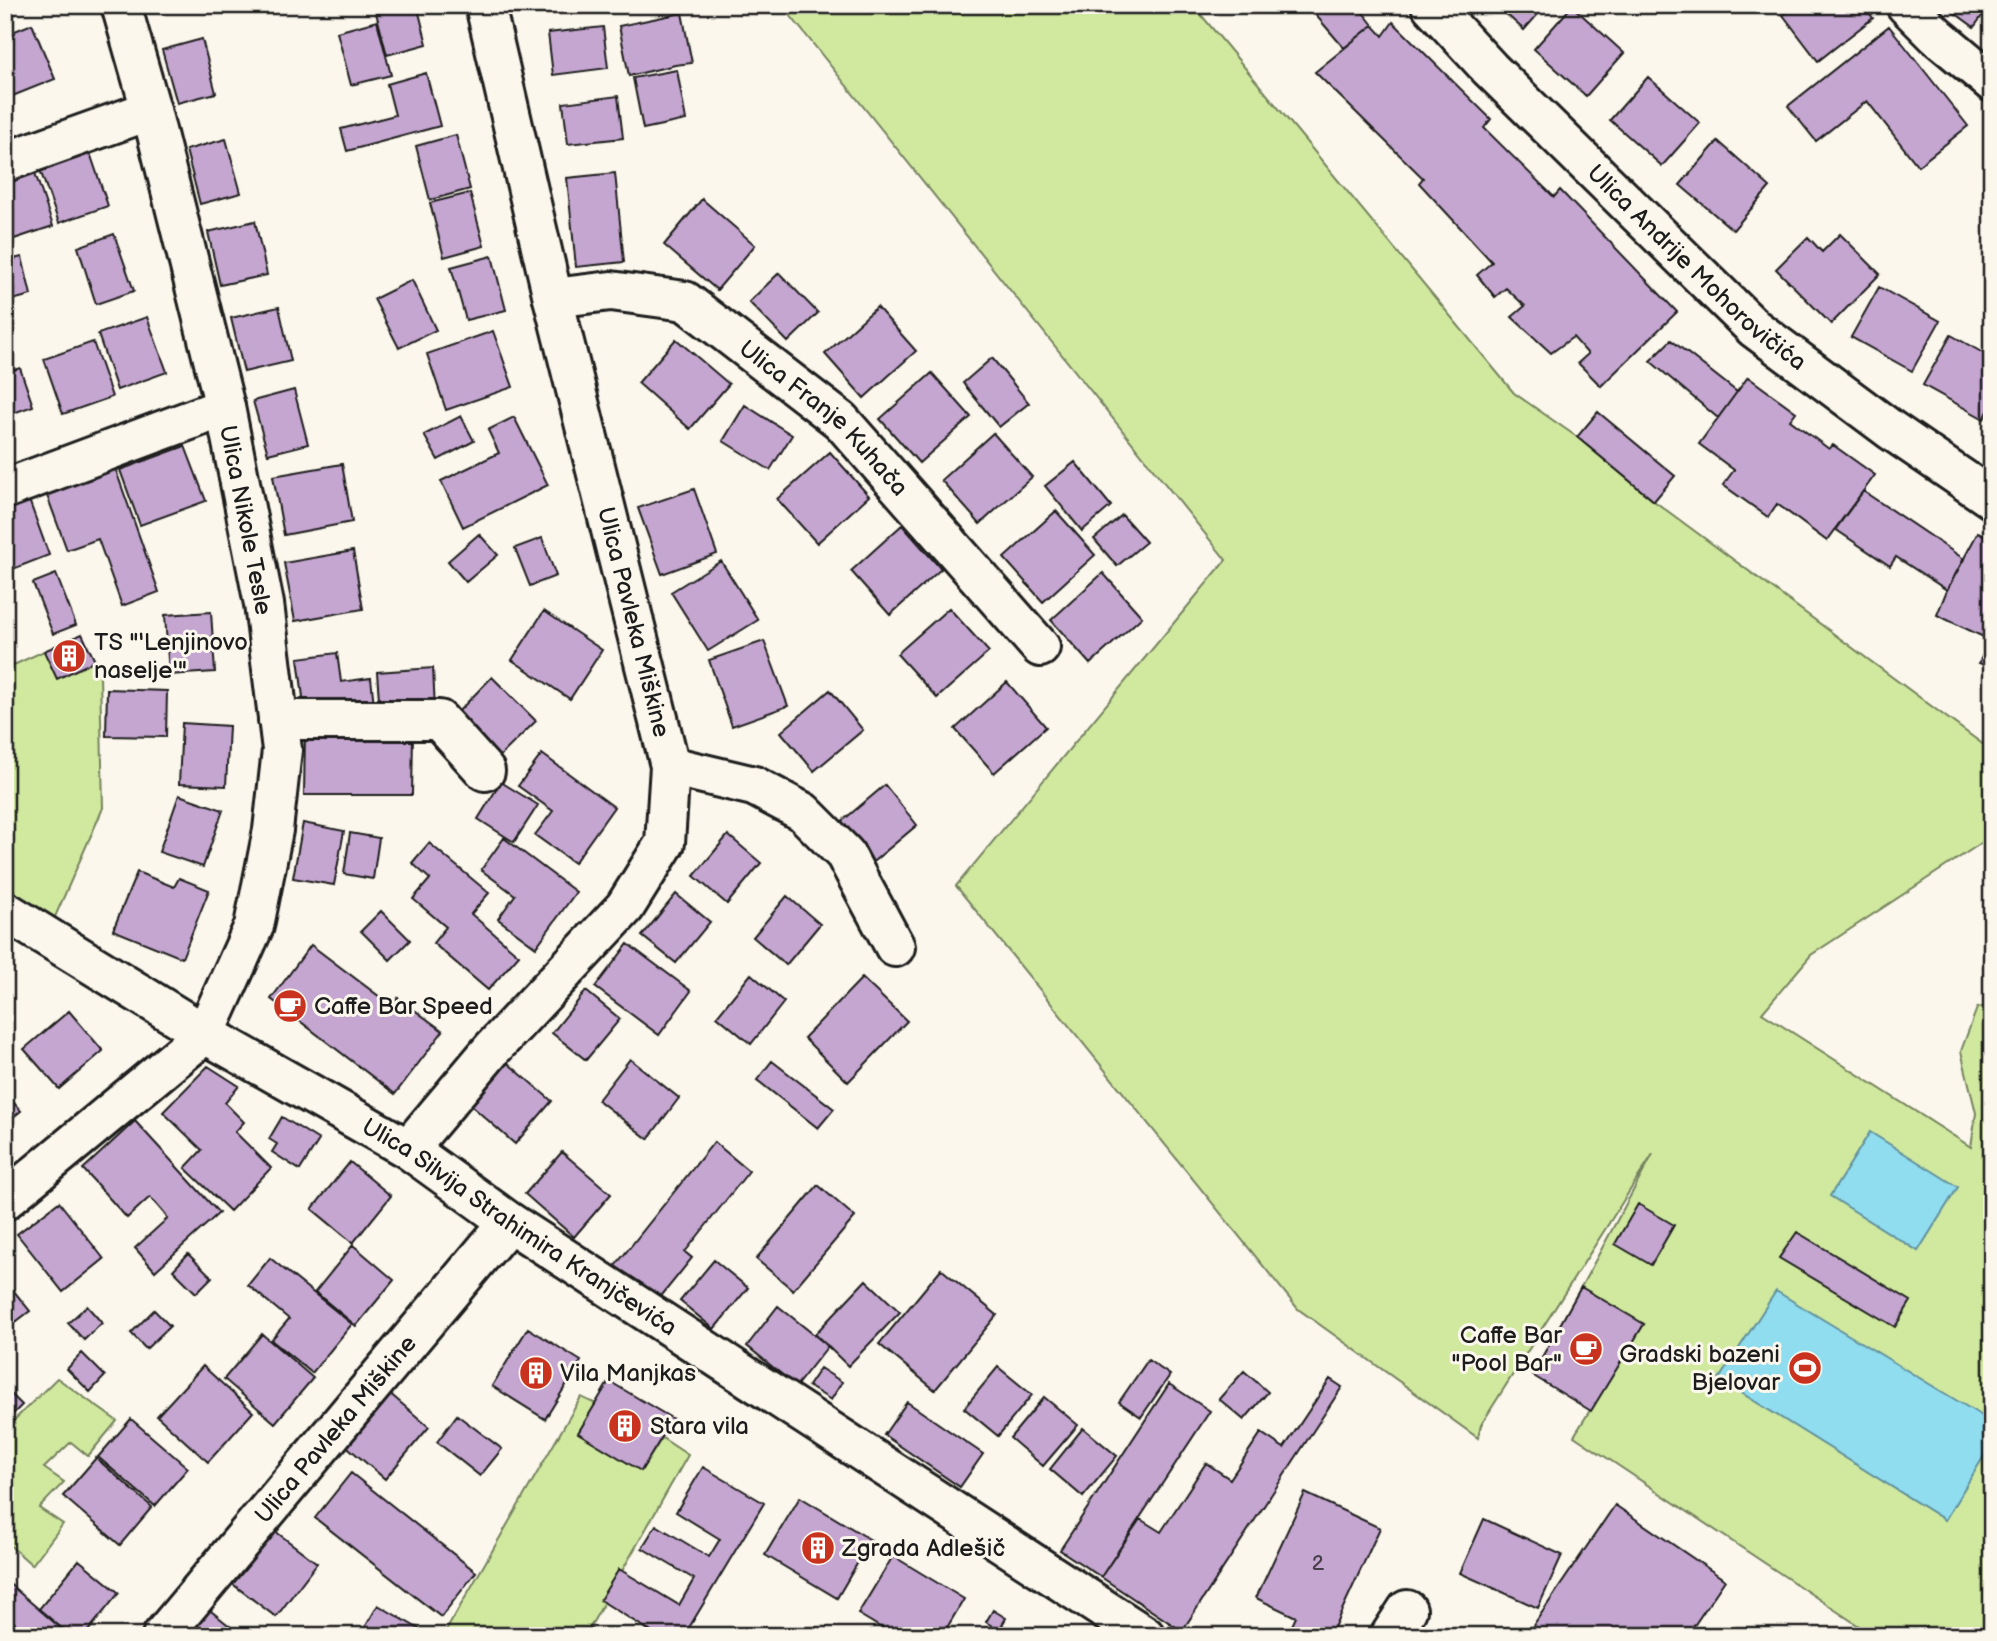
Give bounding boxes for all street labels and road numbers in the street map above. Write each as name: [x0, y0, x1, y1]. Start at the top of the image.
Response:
street label: Ulica Andrije Mohorovičića: [1581, 159, 1812, 377]
street label: Ulica Franje Kuhača: [733, 334, 914, 502]
street label: Ulica Nikole Tesle: [213, 423, 278, 617]
street label: Ulica Pavleka Miškine: [591, 504, 676, 740]
street label: Ulica Silvija Strahimira Kranjčevića: [357, 1112, 682, 1342]
street label: Ulica Pavleka Miškine: [249, 1330, 423, 1529]

